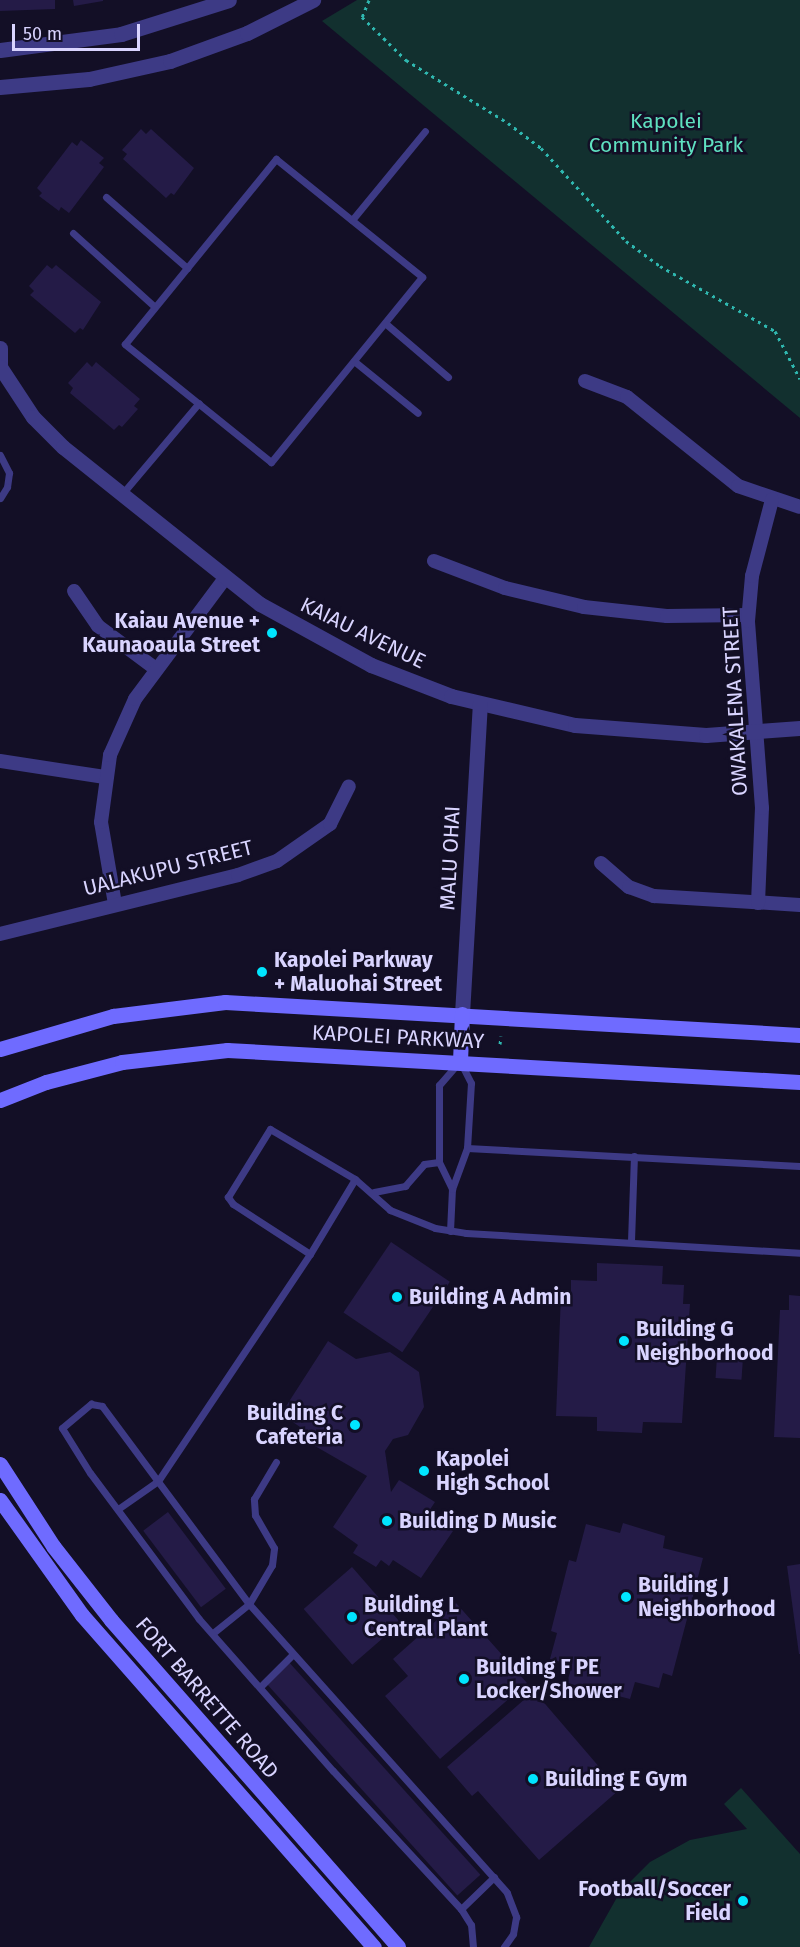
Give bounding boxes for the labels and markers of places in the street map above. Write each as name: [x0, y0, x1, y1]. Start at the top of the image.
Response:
place label: Kaiau Avenue + Kaunaoaula Street: [82, 608, 260, 658]
marker: Kaiau Avenue + Kaunaoaula Street: [265, 626, 279, 640]
place label: Kapolei Parkway + Maluohai Street: [274, 947, 442, 997]
marker: Kapolei Parkway + Maluohai Street: [255, 965, 269, 979]
place label: Building A Admin: [409, 1284, 571, 1310]
marker: Building A Admin: [390, 1290, 404, 1304]
place label: Building G Neighborhood: [636, 1316, 774, 1366]
marker: Building G Neighborhood: [617, 1334, 631, 1348]
place label: Building C Cafeteria: [247, 1400, 343, 1450]
marker: Building C Cafeteria: [348, 1418, 362, 1432]
place label: Kapolei High School: [436, 1446, 550, 1496]
marker: Kapolei High School: [417, 1464, 431, 1478]
place label: Building D Music: [399, 1508, 556, 1534]
marker: Building D Music: [380, 1514, 394, 1528]
place label: Building J Neighborhood: [638, 1572, 776, 1622]
marker: Building J Neighborhood: [619, 1590, 633, 1604]
place label: Building L Central Plant: [364, 1592, 488, 1642]
marker: Building L Central Plant: [345, 1610, 359, 1624]
place label: Building F PE Locker/Shower: [476, 1654, 622, 1704]
marker: Building F PE Locker/Shower: [457, 1672, 471, 1686]
place label: Building E Gym: [545, 1766, 687, 1792]
marker: Building E Gym: [526, 1772, 540, 1786]
place label: Football/Soccer Field: [578, 1876, 731, 1926]
marker: Football/Soccer Field: [736, 1894, 750, 1908]

